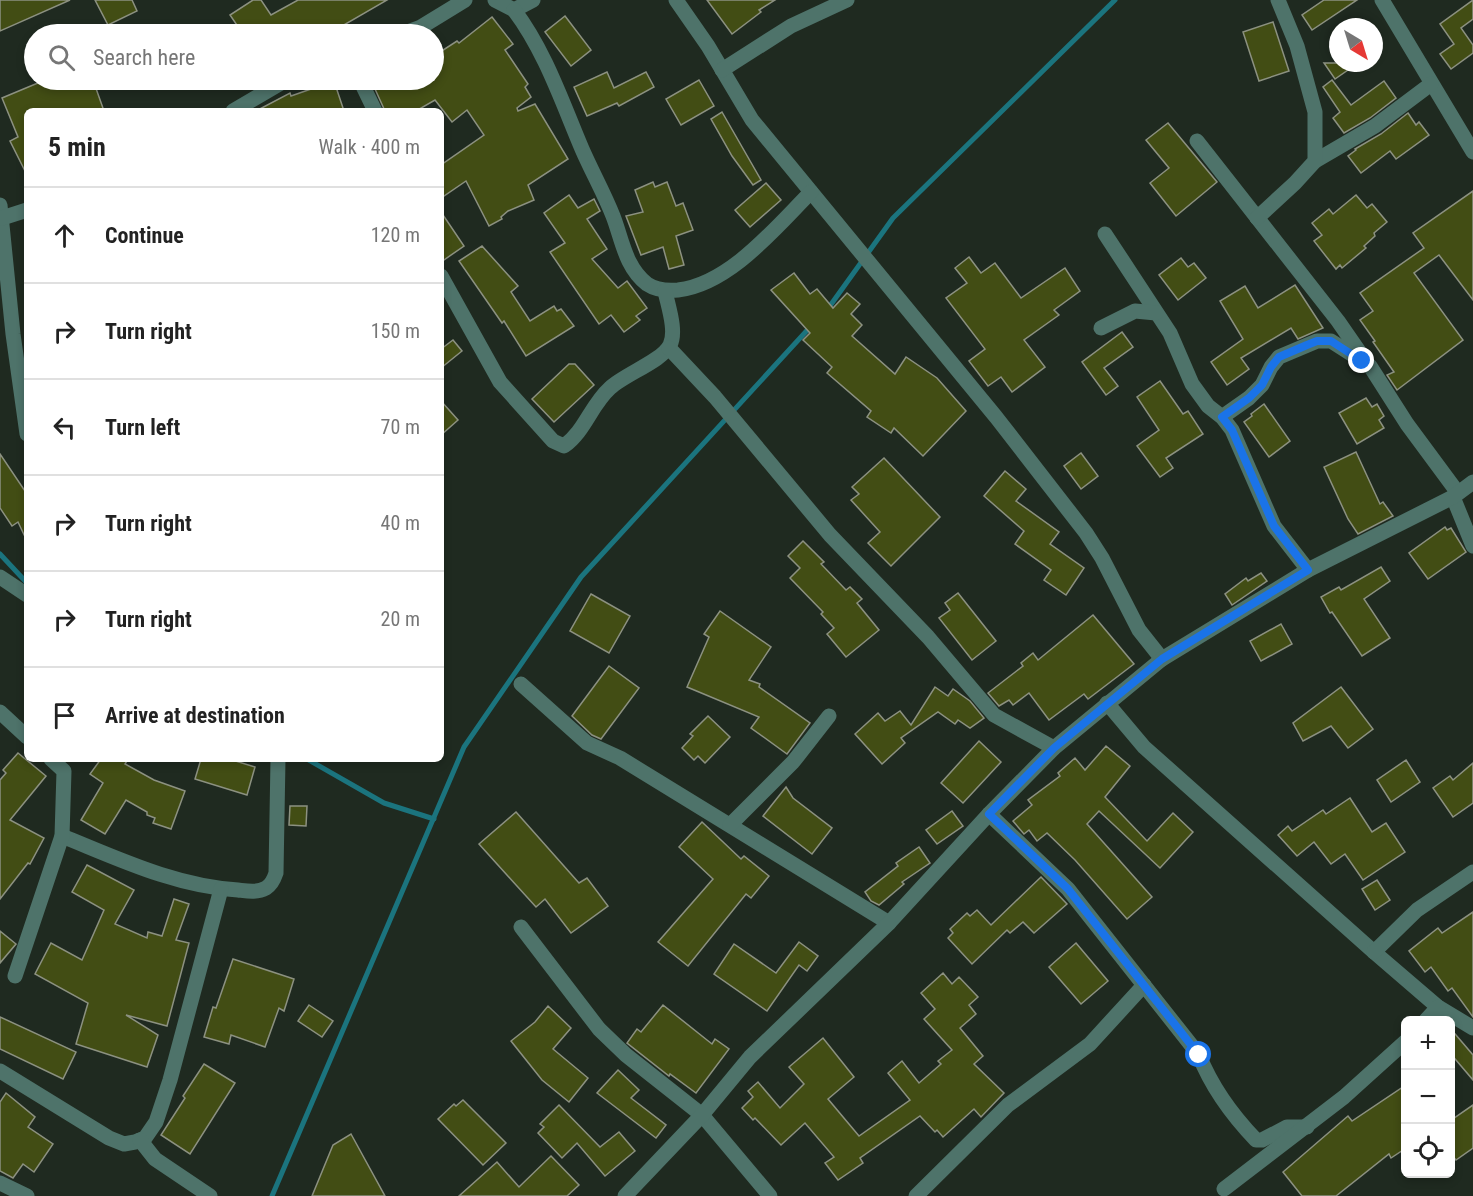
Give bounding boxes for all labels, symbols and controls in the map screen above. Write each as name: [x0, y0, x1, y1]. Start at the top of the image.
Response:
north arrow: [1329, 18, 1383, 72]
search box: [24, 24, 444, 90]
icon: search: [45, 41, 78, 74]
text: Search here: [93, 45, 195, 70]
text: 5 min: [48, 132, 106, 162]
text: Walk · 400 m: [319, 135, 420, 159]
icon: ahead: [48, 219, 81, 252]
text: Continue: [105, 223, 184, 248]
text: 120 m: [371, 223, 420, 247]
icon: right: [48, 315, 81, 348]
text: Turn right: [105, 319, 192, 344]
text: 150 m: [371, 319, 420, 343]
route end: [1348, 347, 1374, 373]
icon: left: [48, 411, 81, 444]
text: Turn left: [105, 415, 180, 440]
text: 70 m: [381, 415, 420, 439]
icon: right: [48, 507, 81, 540]
text: Turn right: [105, 511, 192, 536]
text: 40 m: [381, 511, 420, 535]
icon: right: [48, 603, 81, 636]
text: Turn right: [105, 607, 192, 632]
text: 20 m: [381, 607, 420, 631]
icon: arrive: [48, 699, 81, 732]
text: Arrive at destination: [105, 703, 285, 728]
map controls: [1401, 1016, 1455, 1178]
button: +: [1401, 1016, 1455, 1070]
route start: [1185, 1041, 1211, 1067]
button: −: [1401, 1070, 1455, 1124]
button: locate: [1401, 1124, 1455, 1178]

